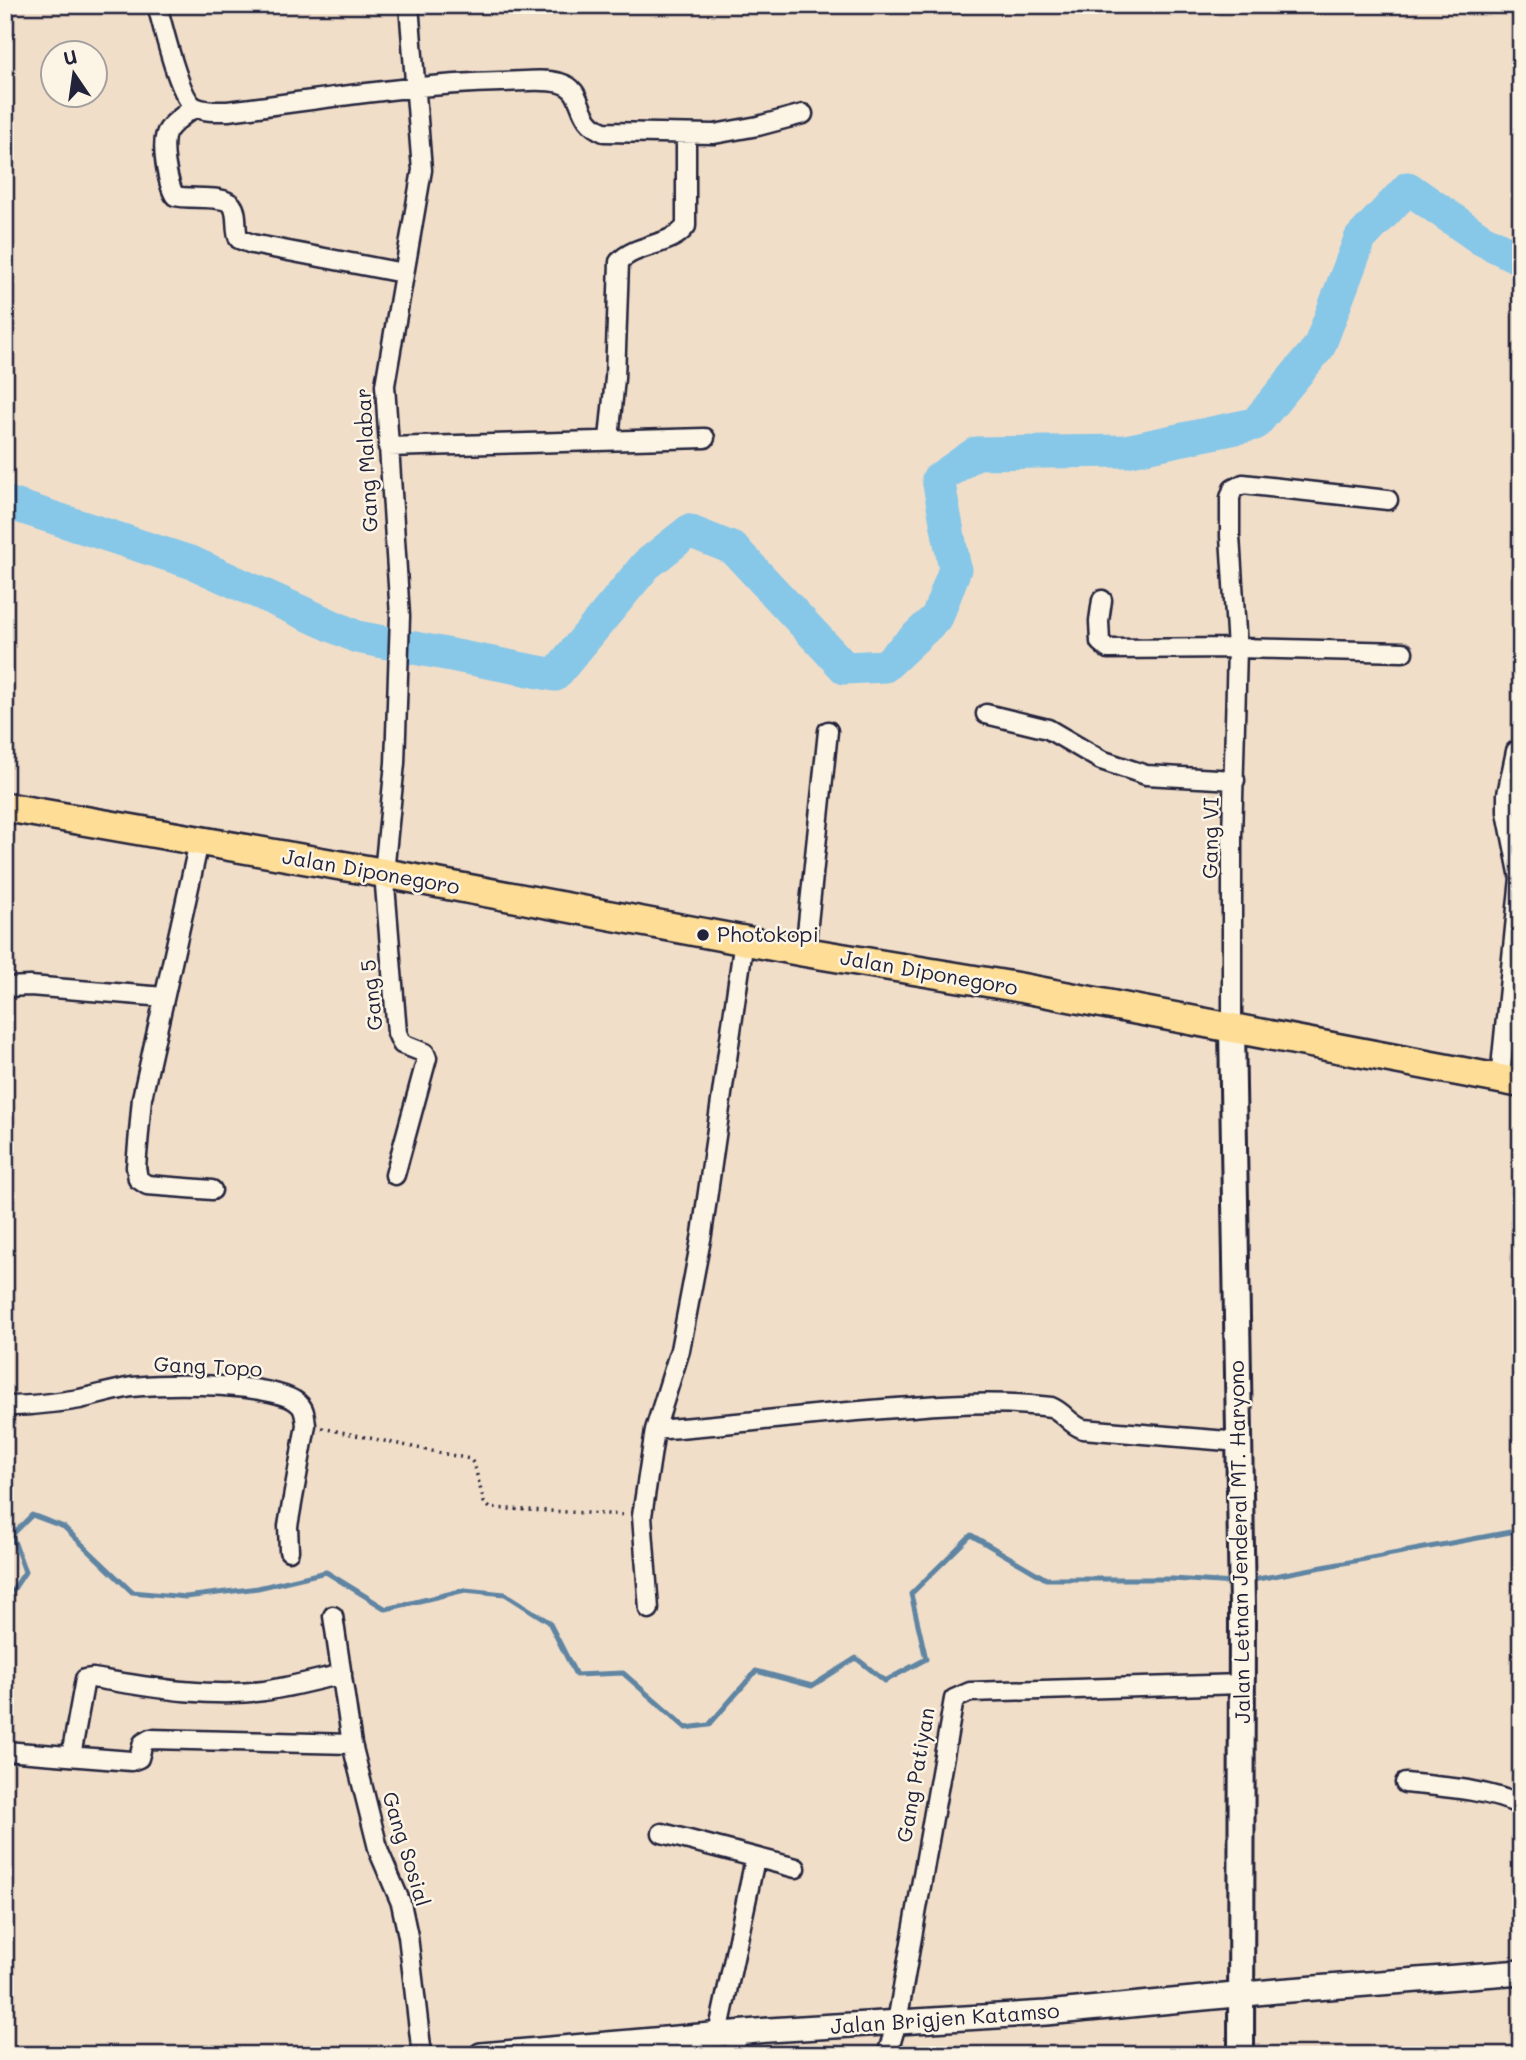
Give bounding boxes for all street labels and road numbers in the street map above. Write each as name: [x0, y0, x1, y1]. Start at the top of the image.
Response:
street label: Gang Malabar: [348, 387, 383, 533]
street label: Gang VI: [1195, 797, 1224, 879]
street label: Jalan Diponegoro: [280, 842, 462, 899]
street label: Jalan Diponegoro: [838, 943, 1020, 1000]
street label: Gang 5: [353, 958, 388, 1032]
street label: Gang Topo: [153, 1349, 263, 1382]
street label: Jalan Letnan Jenderal MT. Haryono: [1222, 1360, 1255, 1724]
street label: Gang Patiyan: [889, 1705, 940, 1844]
street label: Gang Sosial: [377, 1788, 438, 1909]
street label: Jalan Brigjen Katamso: [829, 1996, 1060, 2039]

